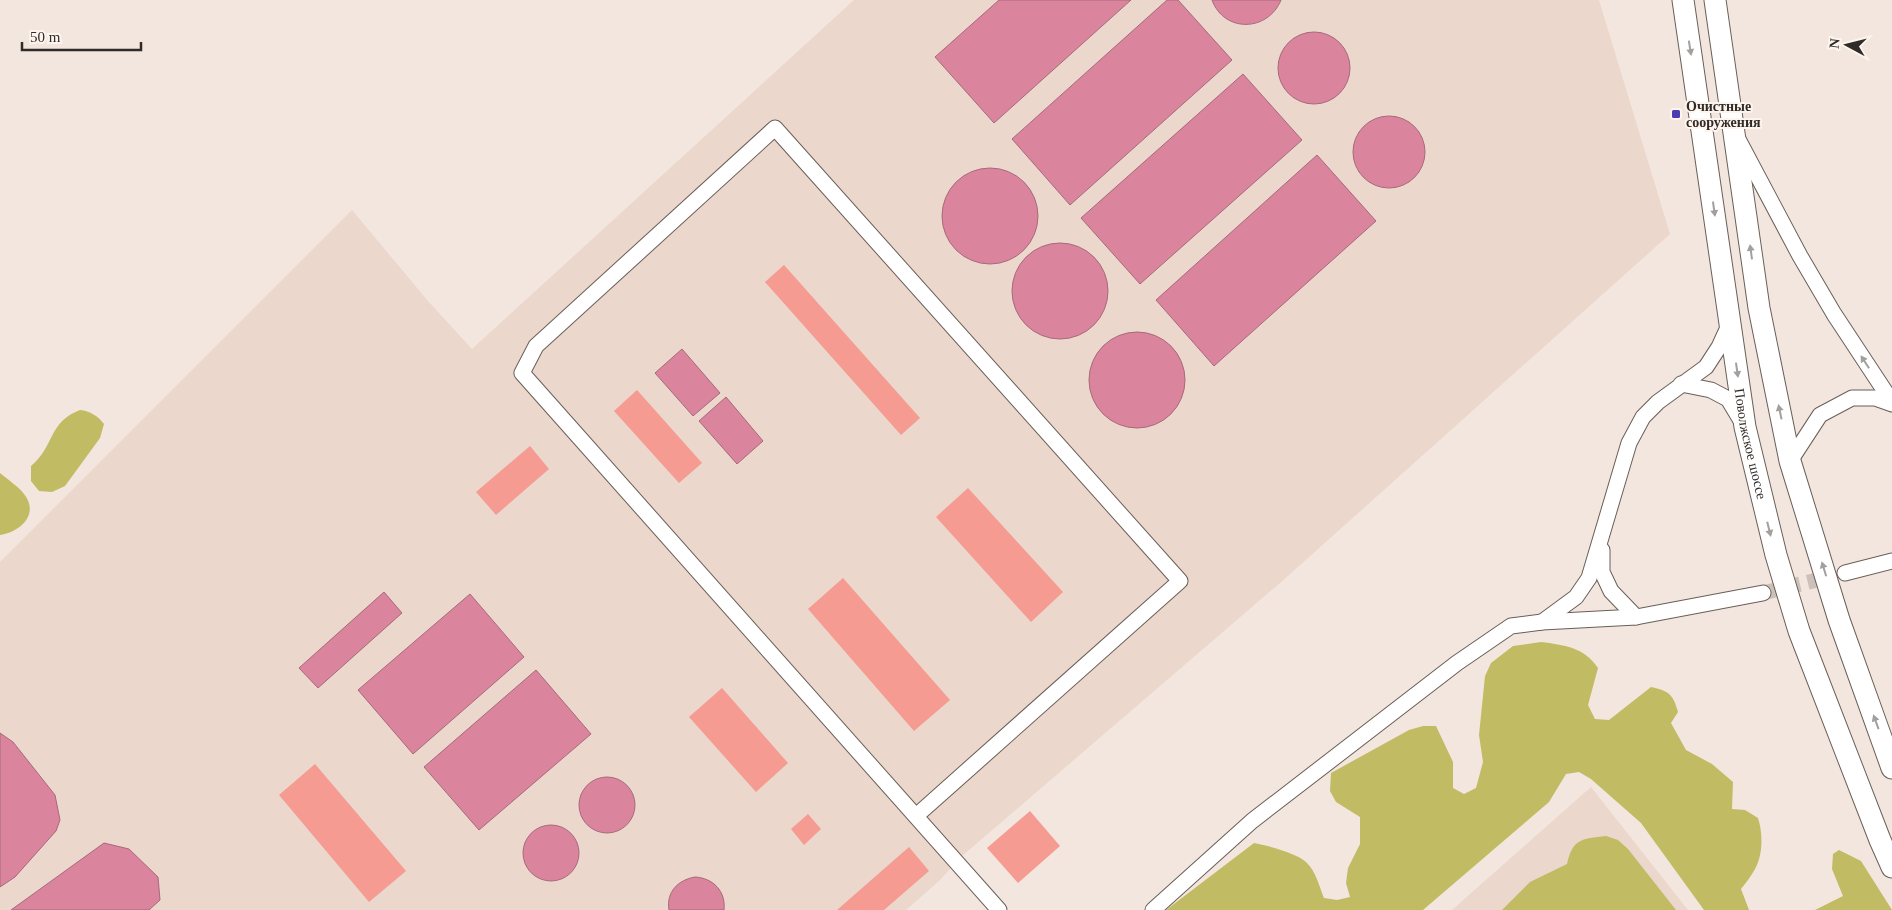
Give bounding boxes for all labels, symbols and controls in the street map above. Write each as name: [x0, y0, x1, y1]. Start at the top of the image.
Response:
scale bar: [22, 20, 141, 52]
north arrow: [1822, 20, 1872, 70]
text: 50 m: [30, 29, 61, 45]
text: N: [1827, 38, 1843, 49]
one-way arrow: [1686, 41, 1694, 57]
place label: Очистные сооружения: [1686, 99, 1761, 130]
marker: Очистные сооружения: [1670, 108, 1682, 120]
one-way arrow: [1710, 201, 1718, 217]
one-way arrow: [1746, 244, 1754, 260]
one-way arrow: [1860, 355, 1870, 368]
one-way arrow: [1733, 362, 1741, 378]
street label: Поволжское шоссе: [1732, 387, 1770, 501]
one-way arrow: [1776, 404, 1784, 420]
one-way arrow: [1765, 521, 1773, 536]
one-way arrow: [1819, 561, 1827, 576]
one-way arrow: [1872, 715, 1879, 730]

